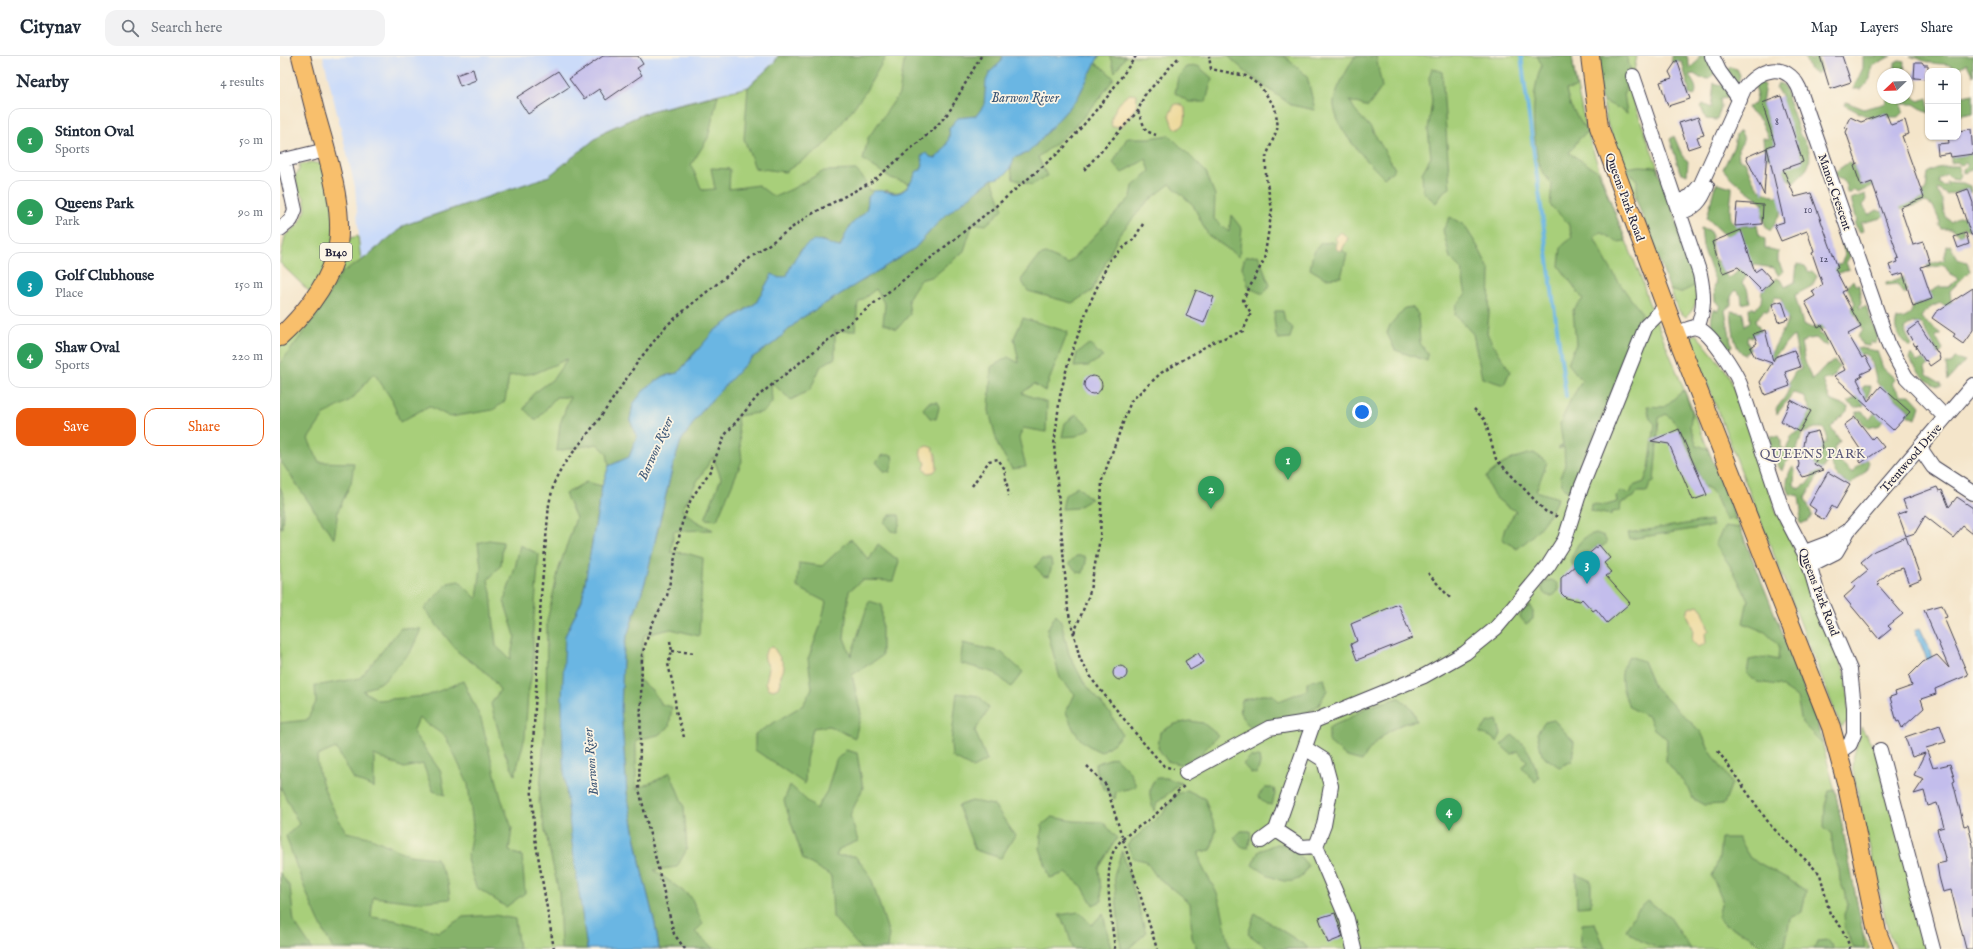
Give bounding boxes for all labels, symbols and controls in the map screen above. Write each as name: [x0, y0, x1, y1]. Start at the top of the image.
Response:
search box: [105, 10, 385, 46]
text: Citynav: [20, 16, 81, 40]
icon: search: [119, 17, 141, 39]
text: Search here: [151, 18, 222, 37]
text: Map: [1811, 19, 1838, 37]
text: Layers: [1860, 19, 1899, 37]
text: Share: [1921, 19, 1953, 37]
north arrow: [1877, 68, 1913, 104]
map controls: [1925, 68, 1961, 140]
button: +: [1925, 68, 1961, 104]
text: Nearby: [16, 72, 69, 93]
text: 4 results: [220, 74, 264, 91]
water label: Barwon River: [991, 90, 1059, 107]
button: −: [1925, 104, 1961, 140]
house number: 8: [1775, 116, 1779, 129]
text: Stinton Oval: [55, 122, 134, 141]
text: 1: [28, 132, 32, 149]
text: 50 m: [239, 132, 263, 149]
text: Sports: [55, 141, 90, 158]
street label: Queens Park Road: [1602, 151, 1648, 244]
street label: Manor Crescent: [1814, 152, 1855, 232]
text: Queens Park: [55, 194, 134, 213]
text: 2: [27, 204, 33, 221]
text: 90 m: [238, 204, 263, 221]
house number: 10: [1804, 204, 1812, 217]
text: Park: [55, 213, 80, 230]
road number: B140: [320, 243, 352, 261]
house number: 12: [1820, 253, 1829, 266]
text: Golf Clubhouse: [55, 266, 154, 285]
text: 3: [28, 276, 32, 293]
text: 150 m: [234, 276, 263, 293]
text: Place: [55, 285, 83, 302]
text: Shaw Oval: [55, 338, 120, 357]
text: 4: [27, 348, 33, 365]
text: 220 m: [232, 348, 263, 365]
text: Sports: [55, 357, 90, 374]
your location: [1352, 402, 1372, 422]
button: Save: [16, 408, 136, 446]
button: Share: [144, 408, 264, 446]
water label: Barwon River: [635, 414, 678, 483]
street label: Trentwood Drive: [1878, 421, 1946, 496]
district label: QUEENS PARK: [1760, 446, 1866, 463]
pin: 1: [1275, 447, 1301, 480]
pin: 2: [1198, 476, 1224, 509]
street label: Queens Park Road: [1795, 546, 1842, 639]
pin: 3: [1574, 551, 1600, 584]
water label: Barwon River: [580, 727, 603, 796]
pin: 4: [1436, 798, 1462, 831]

